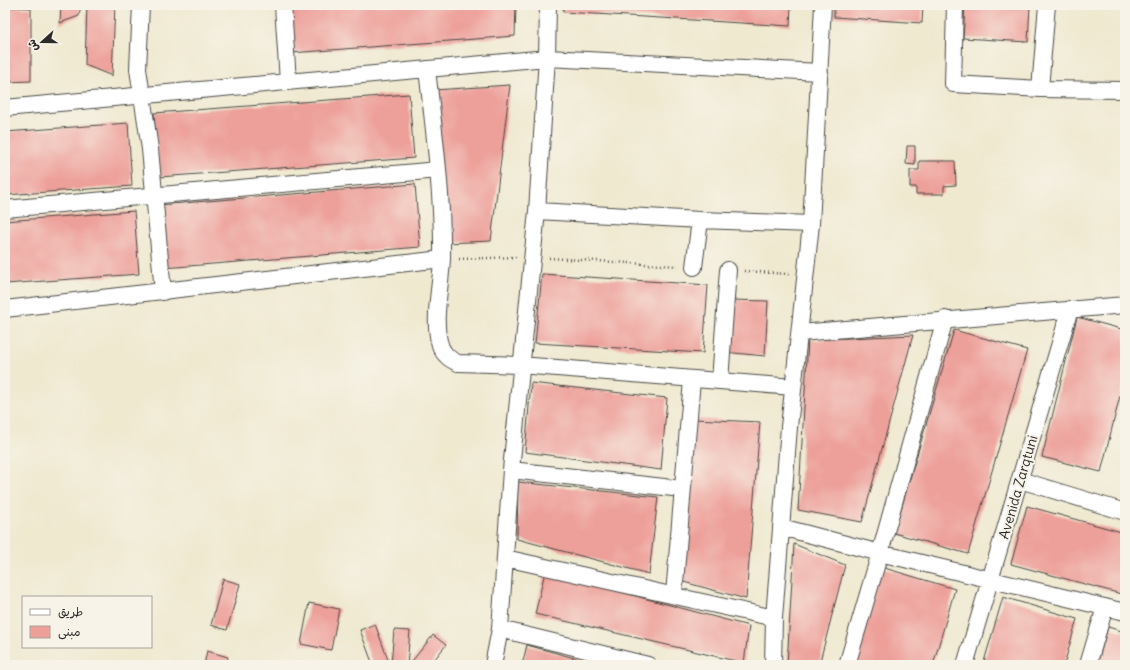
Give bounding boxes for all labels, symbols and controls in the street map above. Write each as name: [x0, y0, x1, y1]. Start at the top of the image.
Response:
north arrow: [22, 22, 62, 62]
text: ش: [24, 37, 41, 54]
street label: Avenida Zarqtuni: [995, 433, 1041, 541]
legend: [22, 596, 152, 648]
text: طريق: [58, 604, 83, 619]
text: مبنى: [58, 624, 81, 640]

